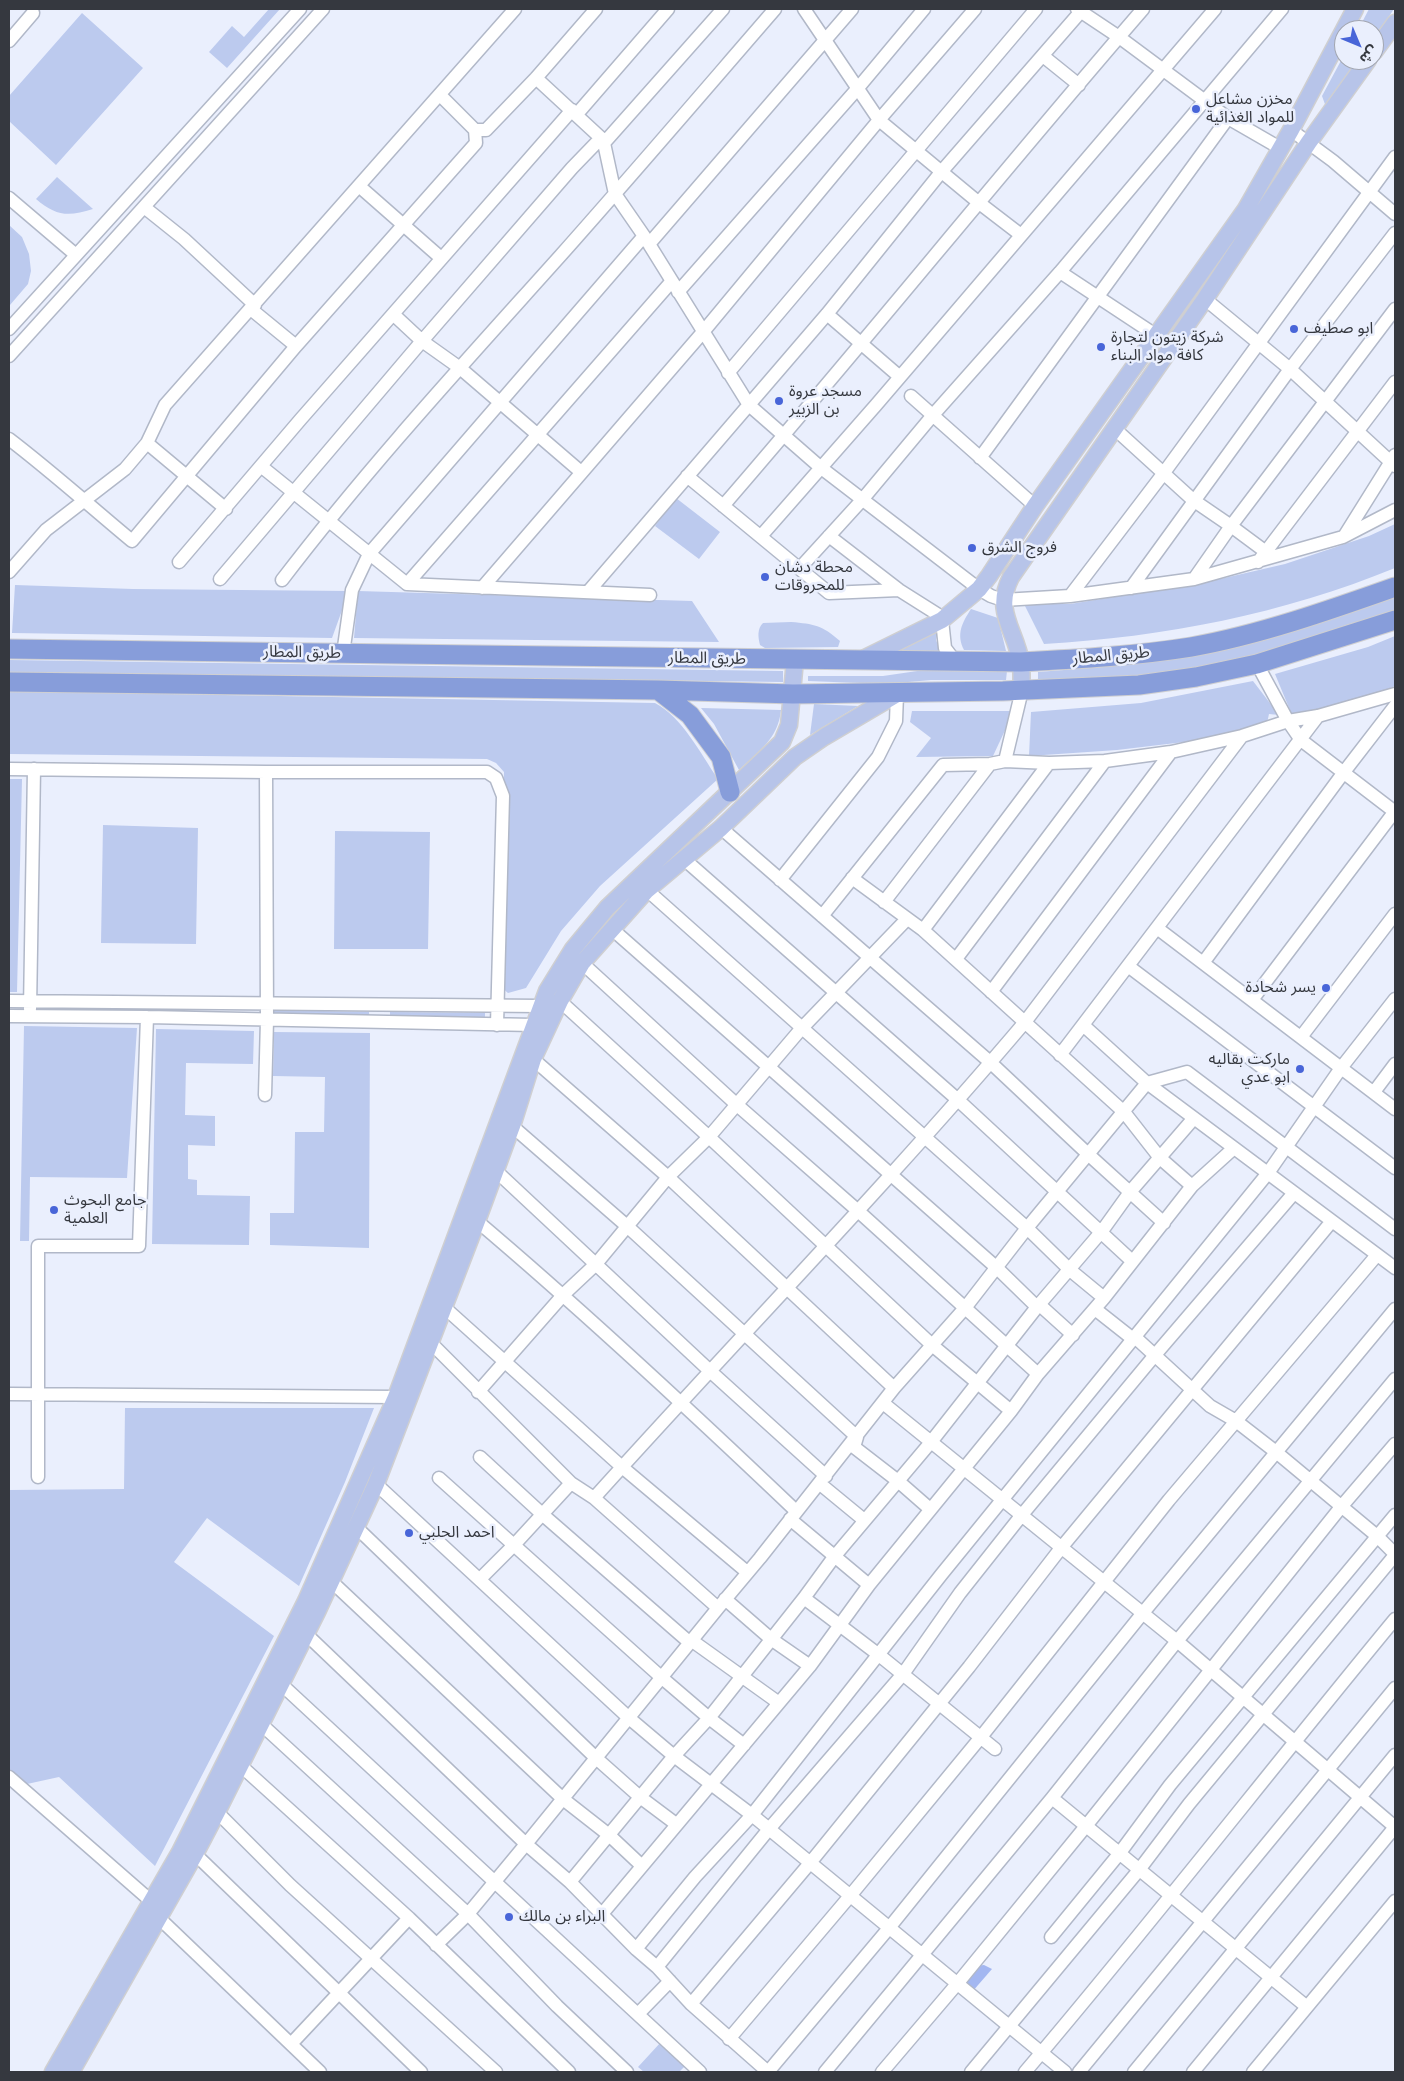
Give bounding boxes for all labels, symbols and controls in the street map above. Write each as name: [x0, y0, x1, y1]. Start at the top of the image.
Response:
north arrow: [1334, 20, 1384, 70]
text: ش: [1356, 42, 1382, 68]
place label: مخزن مشاعل للمواد الغذائية: [1206, 90, 1294, 128]
marker: مخزن مشاعل للمواد الغذائية: [1190, 103, 1202, 115]
place label: ابو صطيف: [1304, 319, 1373, 339]
marker: ابو صطيف: [1288, 323, 1300, 335]
place label: شركة زيتون لتجارة كافة مواد البناء: [1111, 328, 1223, 366]
marker: شركة زيتون لتجارة كافة مواد البناء: [1095, 341, 1107, 353]
place label: مسجد عروة بن الزبير: [789, 382, 862, 420]
marker: مسجد عروة بن الزبير: [773, 395, 785, 407]
place label: فروج الشرق: [982, 538, 1057, 558]
marker: فروج الشرق: [966, 542, 978, 554]
place label: محطة دشان للمحروقات: [775, 558, 853, 596]
marker: محطة دشان للمحروقات: [759, 571, 771, 583]
street label: طريق المطار: [263, 643, 341, 663]
street label: طريق المطار: [1071, 643, 1151, 669]
street label: طريق المطار: [668, 649, 746, 669]
place label: يسر شحادة: [1246, 978, 1316, 998]
marker: يسر شحادة: [1320, 982, 1332, 994]
place label: ماركت بقاليه ابو عدي: [1209, 1050, 1290, 1088]
marker: ماركت بقاليه ابو عدي: [1294, 1063, 1306, 1075]
place label: جامع البحوث العلمية: [64, 1191, 146, 1229]
marker: جامع البحوث العلمية: [48, 1204, 60, 1216]
place label: احمد الحلبي: [419, 1523, 494, 1543]
marker: احمد الحلبي: [403, 1527, 415, 1539]
place label: البراء بن مالك: [519, 1907, 605, 1927]
marker: البراء بن مالك: [503, 1911, 515, 1923]

